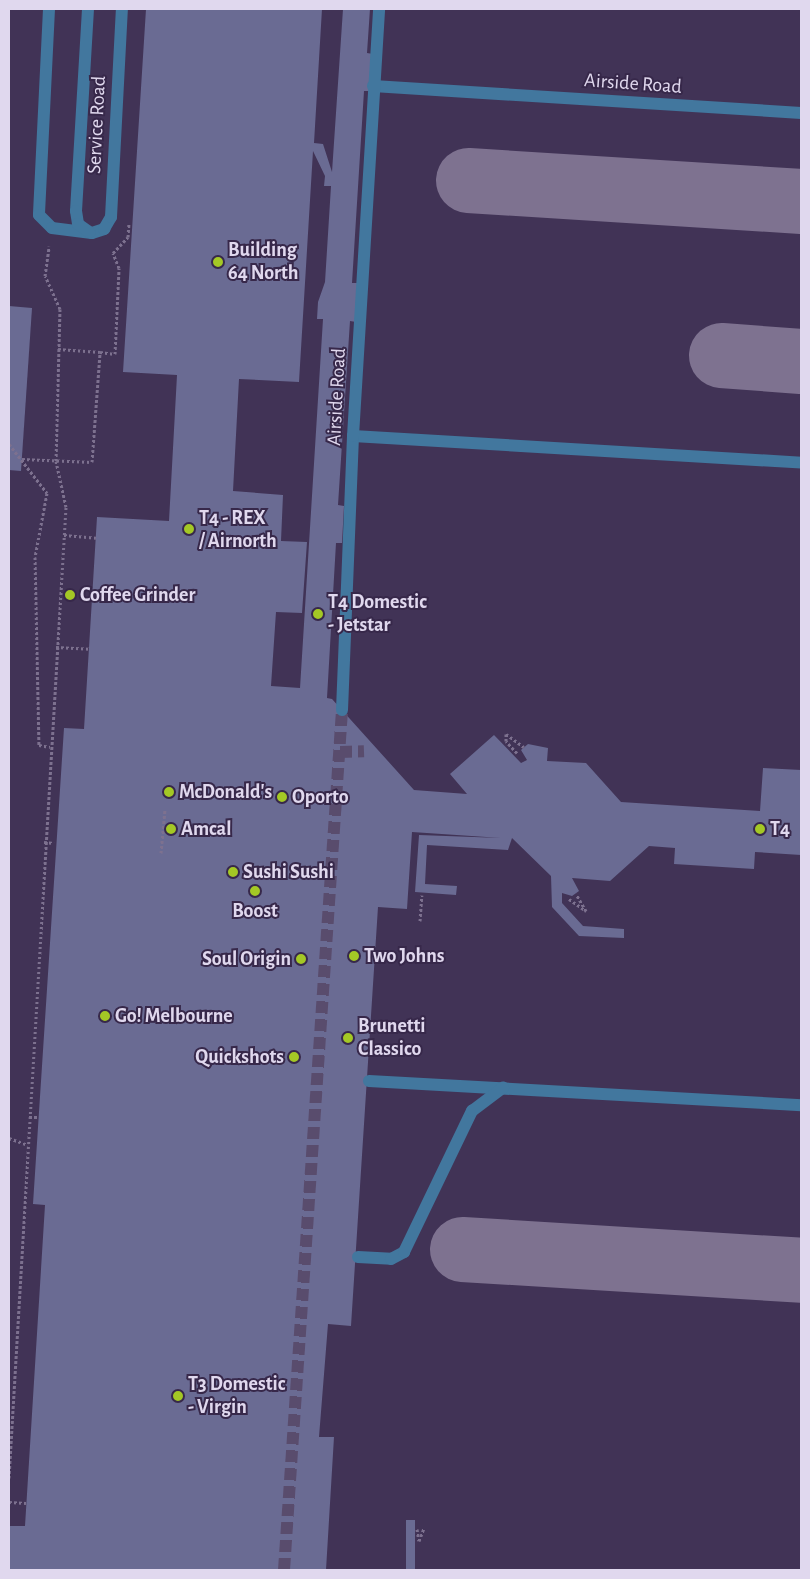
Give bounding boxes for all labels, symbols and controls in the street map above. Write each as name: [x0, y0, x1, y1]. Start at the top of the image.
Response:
street label: Airside Road: [583, 69, 683, 99]
street label: Service Road: [82, 75, 112, 175]
place label: Building 64 North: [228, 238, 298, 285]
marker: Building 64 North: [212, 256, 224, 268]
street label: Airside Road: [322, 348, 352, 446]
place label: T4 - REX / Airnorth: [199, 506, 277, 553]
marker: T4 - REX / Airnorth: [183, 523, 195, 535]
place label: Coffee Grinder: [80, 583, 195, 607]
marker: Coffee Grinder: [64, 589, 76, 601]
place label: T4 Domestic - Jetstar: [328, 590, 427, 637]
marker: T4 Domestic - Jetstar: [312, 608, 324, 620]
place label: McDonald's: [179, 780, 272, 804]
place label: Oporto: [292, 785, 349, 809]
marker: McDonald's: [163, 786, 175, 798]
marker: Oporto: [276, 791, 288, 803]
place label: Amcal: [181, 817, 231, 841]
place label: T4: [770, 817, 790, 841]
marker: Amcal: [165, 823, 177, 835]
marker: T4: [754, 823, 766, 835]
place label: Sushi Sushi: [243, 860, 334, 884]
marker: Sushi Sushi: [227, 866, 239, 878]
marker: Boost: [249, 885, 261, 897]
place label: Boost: [232, 899, 278, 923]
place label: Two Johns: [364, 944, 444, 968]
place label: Soul Origin: [202, 947, 291, 971]
marker: Two Johns: [348, 950, 360, 962]
marker: Soul Origin: [295, 953, 307, 965]
place label: Go! Melbourne: [115, 1004, 233, 1028]
marker: Go! Melbourne: [99, 1010, 111, 1022]
place label: Brunetti Classico: [358, 1014, 426, 1061]
marker: Brunetti Classico: [342, 1032, 354, 1044]
place label: Quickshots: [195, 1045, 284, 1069]
marker: Quickshots: [288, 1051, 300, 1063]
place label: T3 Domestic - Virgin: [188, 1372, 285, 1419]
marker: T3 Domestic - Virgin: [172, 1390, 184, 1402]

